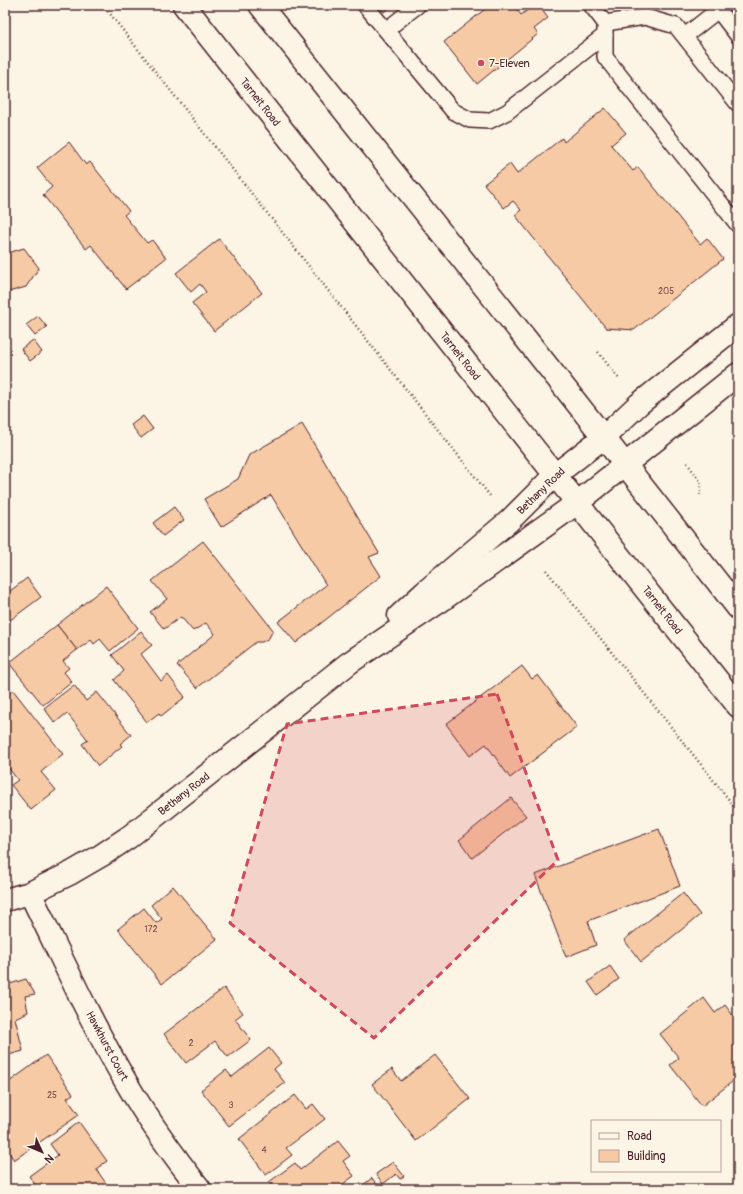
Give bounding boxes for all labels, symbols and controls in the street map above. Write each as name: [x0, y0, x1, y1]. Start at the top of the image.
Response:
place label: 7-Eleven: [489, 57, 530, 70]
marker: 7-Eleven: [476, 58, 486, 68]
street label: Tarneit Road: [237, 75, 283, 129]
house number: 205: [658, 286, 674, 297]
street label: Tarneit Road: [437, 329, 483, 383]
street label: Bethany Road: [514, 465, 568, 517]
street label: Tarneit Road: [639, 583, 685, 637]
street label: Bethany Road: [156, 770, 212, 818]
house number: 172: [144, 924, 158, 935]
street label: Hawkhurst Court: [83, 1009, 131, 1084]
house number: 2: [188, 1038, 194, 1049]
house number: 25: [47, 1090, 57, 1101]
house number: 3: [228, 1100, 234, 1111]
legend: [591, 1120, 721, 1172]
text: Road: [627, 1129, 652, 1144]
north arrow: [22, 1132, 62, 1172]
house number: 4: [261, 1145, 267, 1156]
text: Building: [627, 1149, 666, 1164]
text: N: [41, 1151, 56, 1166]

